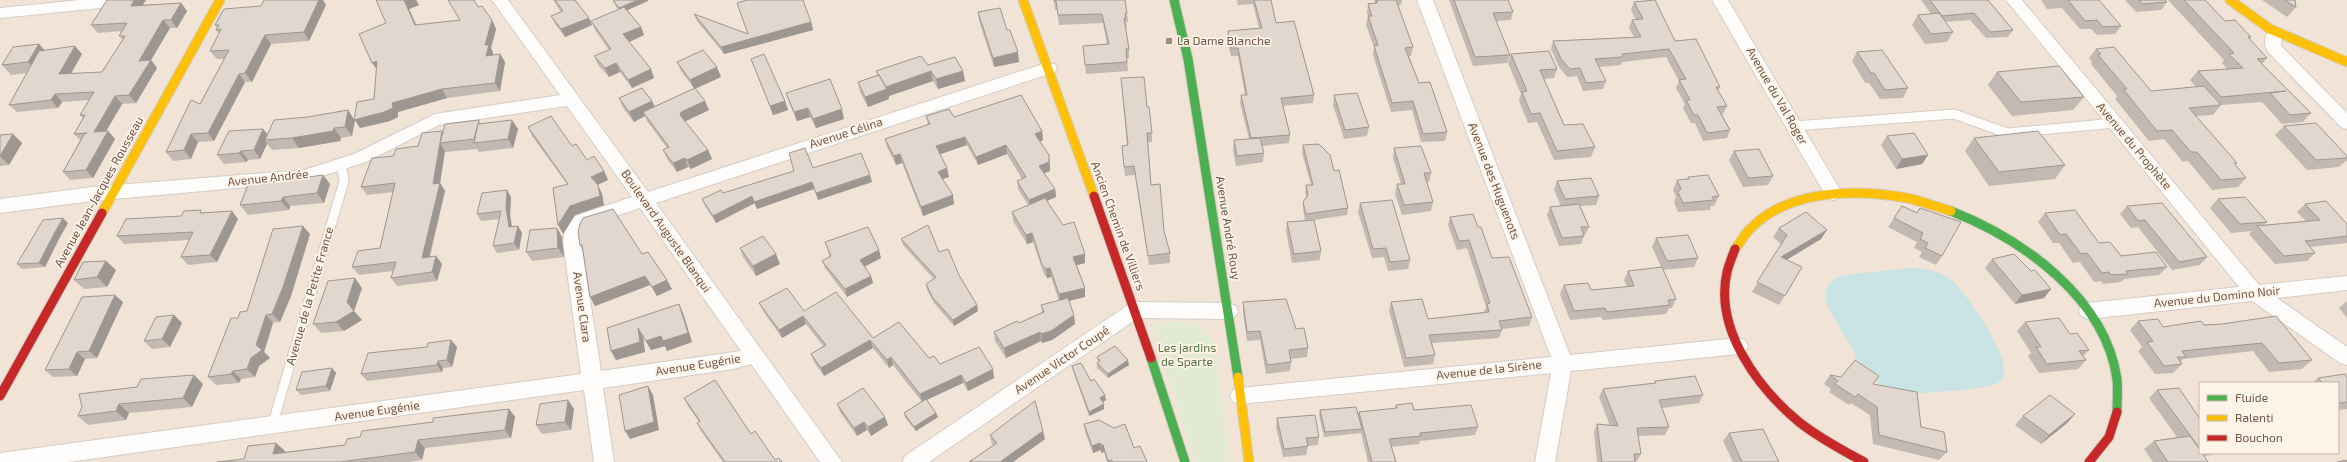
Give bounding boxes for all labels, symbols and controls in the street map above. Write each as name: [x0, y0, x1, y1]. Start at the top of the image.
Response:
place label: La Dame Blanche: [1177, 33, 1270, 47]
marker: La Dame Blanche: [1164, 36, 1174, 46]
street label: Avenue du Val Roger: [1744, 44, 1812, 147]
street label: Avenue du Prophète: [2094, 99, 2175, 192]
street label: Avenue Jean-Jacques Rousseau: [51, 114, 145, 269]
street label: Avenue Célina: [807, 114, 884, 150]
street label: Avenue des Huguenots: [1466, 120, 1524, 241]
street label: Ancien Chemin de Villiers: [1089, 159, 1149, 292]
street label: Avenue Andrée: [227, 166, 309, 188]
street label: Boulevard Auguste Blanqui: [619, 166, 715, 295]
street label: Avenue André Rouy: [1214, 175, 1244, 281]
street label: Avenue de la Petite France: [283, 225, 336, 367]
street label: Avenue Clara: [571, 271, 595, 343]
street label: Avenue du Domino Noir: [2153, 282, 2281, 310]
street label: Avenue Victor Coupé: [1011, 322, 1111, 396]
park label: Les jardins de Sparte: [1158, 340, 1216, 368]
street label: Avenue Eugénie: [654, 350, 741, 378]
street label: Avenue de la Sirène: [1435, 357, 1542, 382]
legend: [2199, 382, 2339, 454]
text: Fluide: [2235, 390, 2268, 404]
street label: Avenue Eugénie: [333, 397, 420, 423]
text: Ralenti: [2235, 410, 2274, 424]
text: Bouchon: [2235, 430, 2283, 444]

